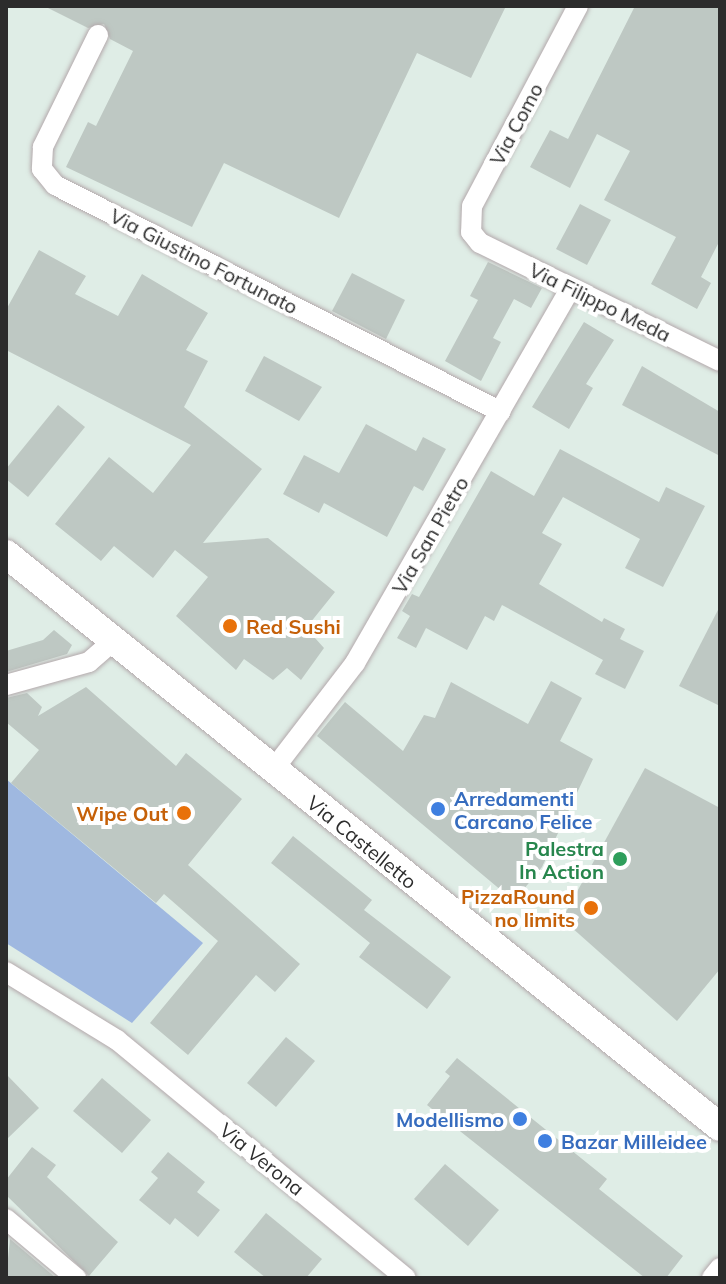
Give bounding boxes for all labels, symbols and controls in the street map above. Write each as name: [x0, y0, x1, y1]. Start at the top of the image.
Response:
street label: Via Como: [484, 79, 548, 169]
street label: Via Giustino Fortunato: [106, 203, 302, 319]
street label: Via Filippo Meda: [525, 257, 675, 347]
street label: Via San Pietro: [387, 472, 473, 598]
place label: Red Sushi: [246, 614, 341, 638]
marker: Red Sushi: [221, 617, 239, 635]
place label: Arredamenti Carcano Felice: [454, 786, 593, 833]
street label: Via Castelletto: [302, 790, 422, 894]
marker: Arredamenti Carcano Felice: [429, 800, 447, 818]
place label: Wipe Out: [76, 801, 168, 825]
marker: Wipe Out: [175, 804, 193, 822]
place label: Palestra In Action: [519, 836, 604, 883]
marker: Palestra In Action: [611, 850, 629, 868]
place label: PizzaRound no limits: [461, 884, 575, 931]
marker: PizzaRound no limits: [582, 899, 600, 917]
place label: Modellismo: [396, 1107, 504, 1131]
marker: Modellismo: [511, 1110, 529, 1128]
street label: Via Verona: [215, 1118, 309, 1200]
place label: Bazar Milleidee: [561, 1129, 707, 1153]
marker: Bazar Milleidee: [536, 1132, 554, 1150]

